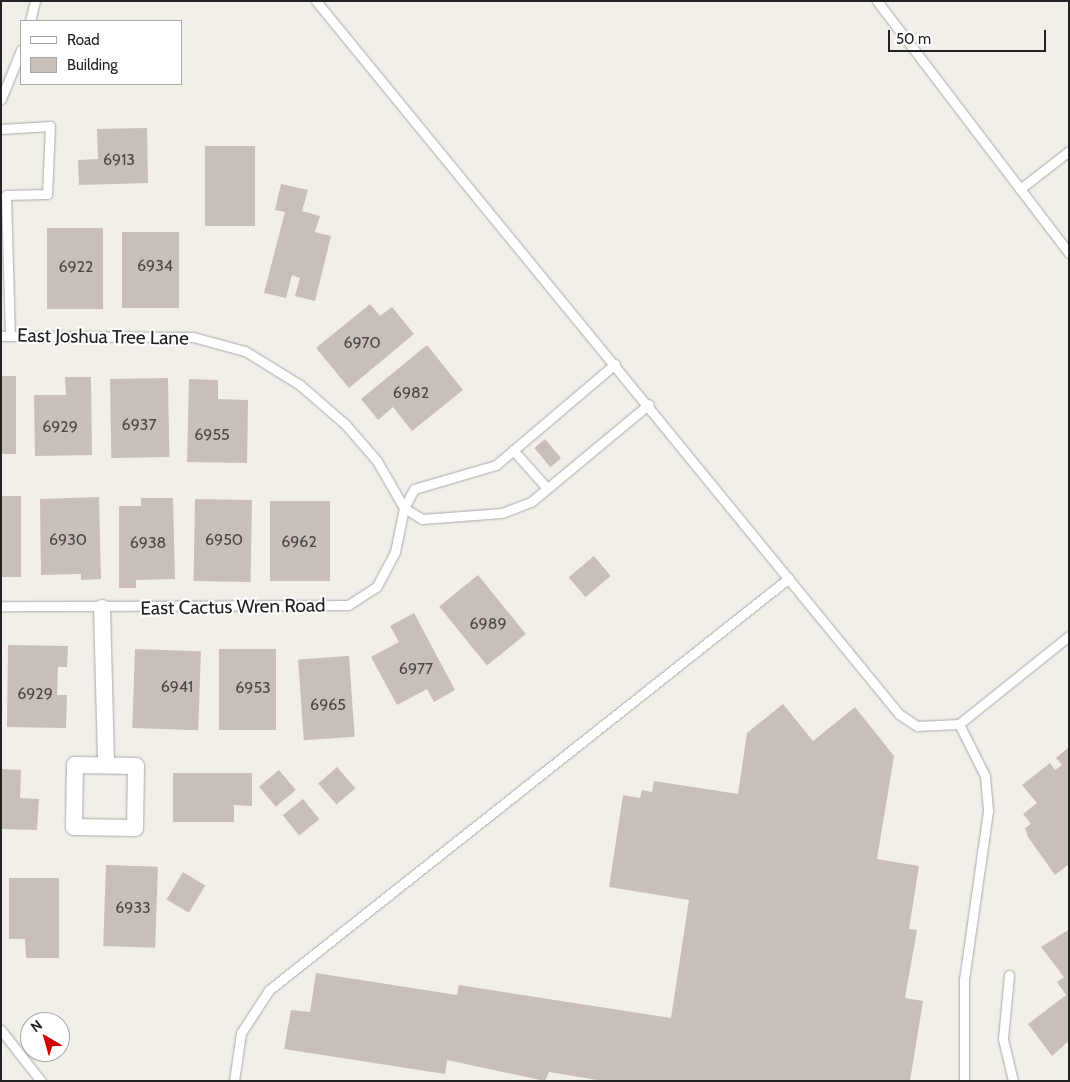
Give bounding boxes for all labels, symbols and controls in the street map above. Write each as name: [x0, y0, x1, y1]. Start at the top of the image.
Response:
legend: [20, 20, 182, 85]
scale bar: [890, 20, 1048, 52]
text: 50 m: [896, 30, 931, 48]
text: Road: [67, 31, 100, 49]
text: Building: [67, 56, 118, 74]
house number: 6913: [103, 150, 135, 170]
house number: 6934: [137, 256, 173, 276]
house number: 6922: [59, 257, 93, 277]
street label: East Joshua Tree Lane: [17, 324, 189, 350]
house number: 6970: [343, 333, 381, 353]
house number: 6982: [393, 383, 429, 403]
house number: 6937: [122, 415, 156, 435]
house number: 6929: [42, 417, 78, 437]
house number: 6955: [194, 425, 230, 445]
house number: 6930: [49, 530, 87, 550]
house number: 6950: [205, 530, 243, 550]
house number: 6962: [281, 532, 317, 552]
house number: 6938: [130, 533, 166, 553]
street label: East Cactus Wren Road: [140, 594, 326, 620]
house number: 6989: [470, 614, 506, 634]
house number: 6977: [399, 659, 433, 679]
house number: 6941: [161, 677, 193, 697]
house number: 6953: [235, 678, 271, 698]
house number: 6929: [17, 684, 53, 704]
house number: 6965: [310, 695, 346, 715]
house number: 6933: [115, 898, 151, 918]
north arrow: [20, 1012, 70, 1062]
text: N: [27, 1016, 46, 1036]

